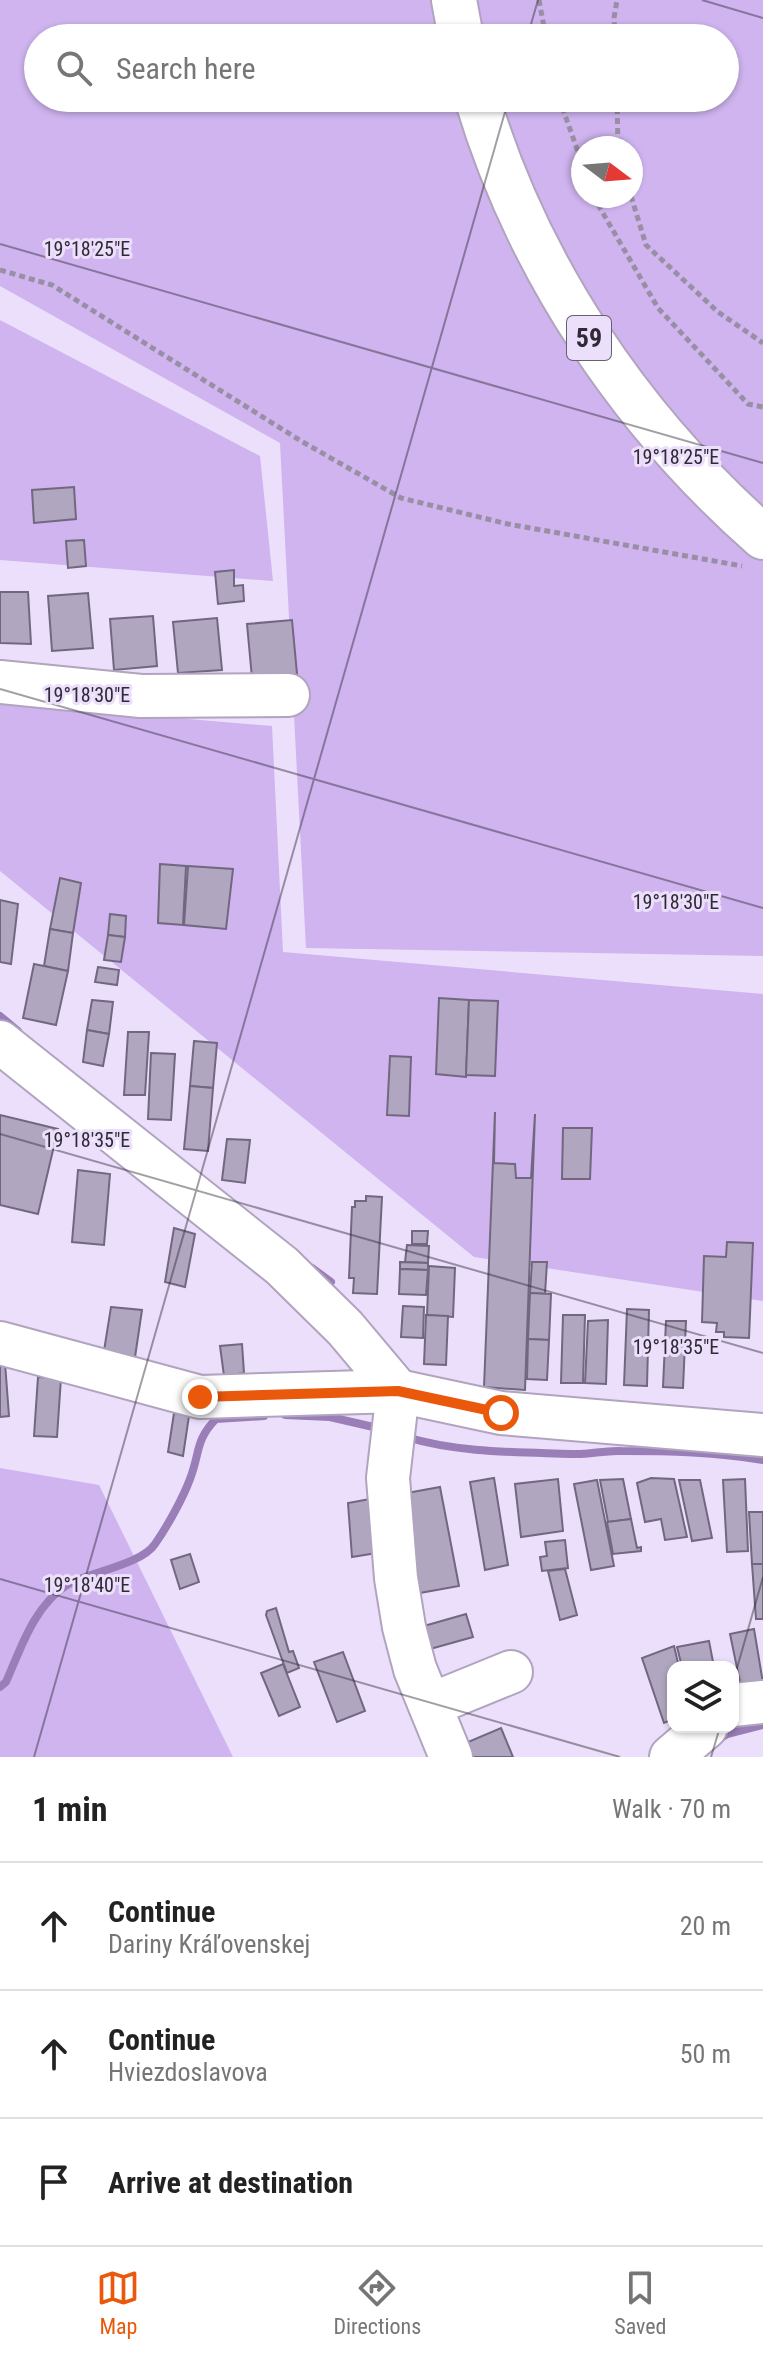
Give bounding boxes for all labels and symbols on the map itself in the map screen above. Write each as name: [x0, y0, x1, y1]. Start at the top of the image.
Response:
north arrow: [571, 136, 643, 208]
text: 19°18'25"E: [44, 237, 130, 261]
road number: 59: [567, 316, 611, 360]
text: 19°18'25"E: [633, 445, 719, 469]
text: 19°18'30"E: [44, 683, 130, 707]
text: 19°18'30"E: [633, 890, 719, 914]
text: 19°18'35"E: [44, 1128, 130, 1152]
text: 19°18'35"E: [633, 1335, 719, 1359]
route end: [182, 1379, 218, 1415]
route start: [483, 1395, 519, 1431]
text: 19°18'40"E: [44, 1573, 130, 1597]

